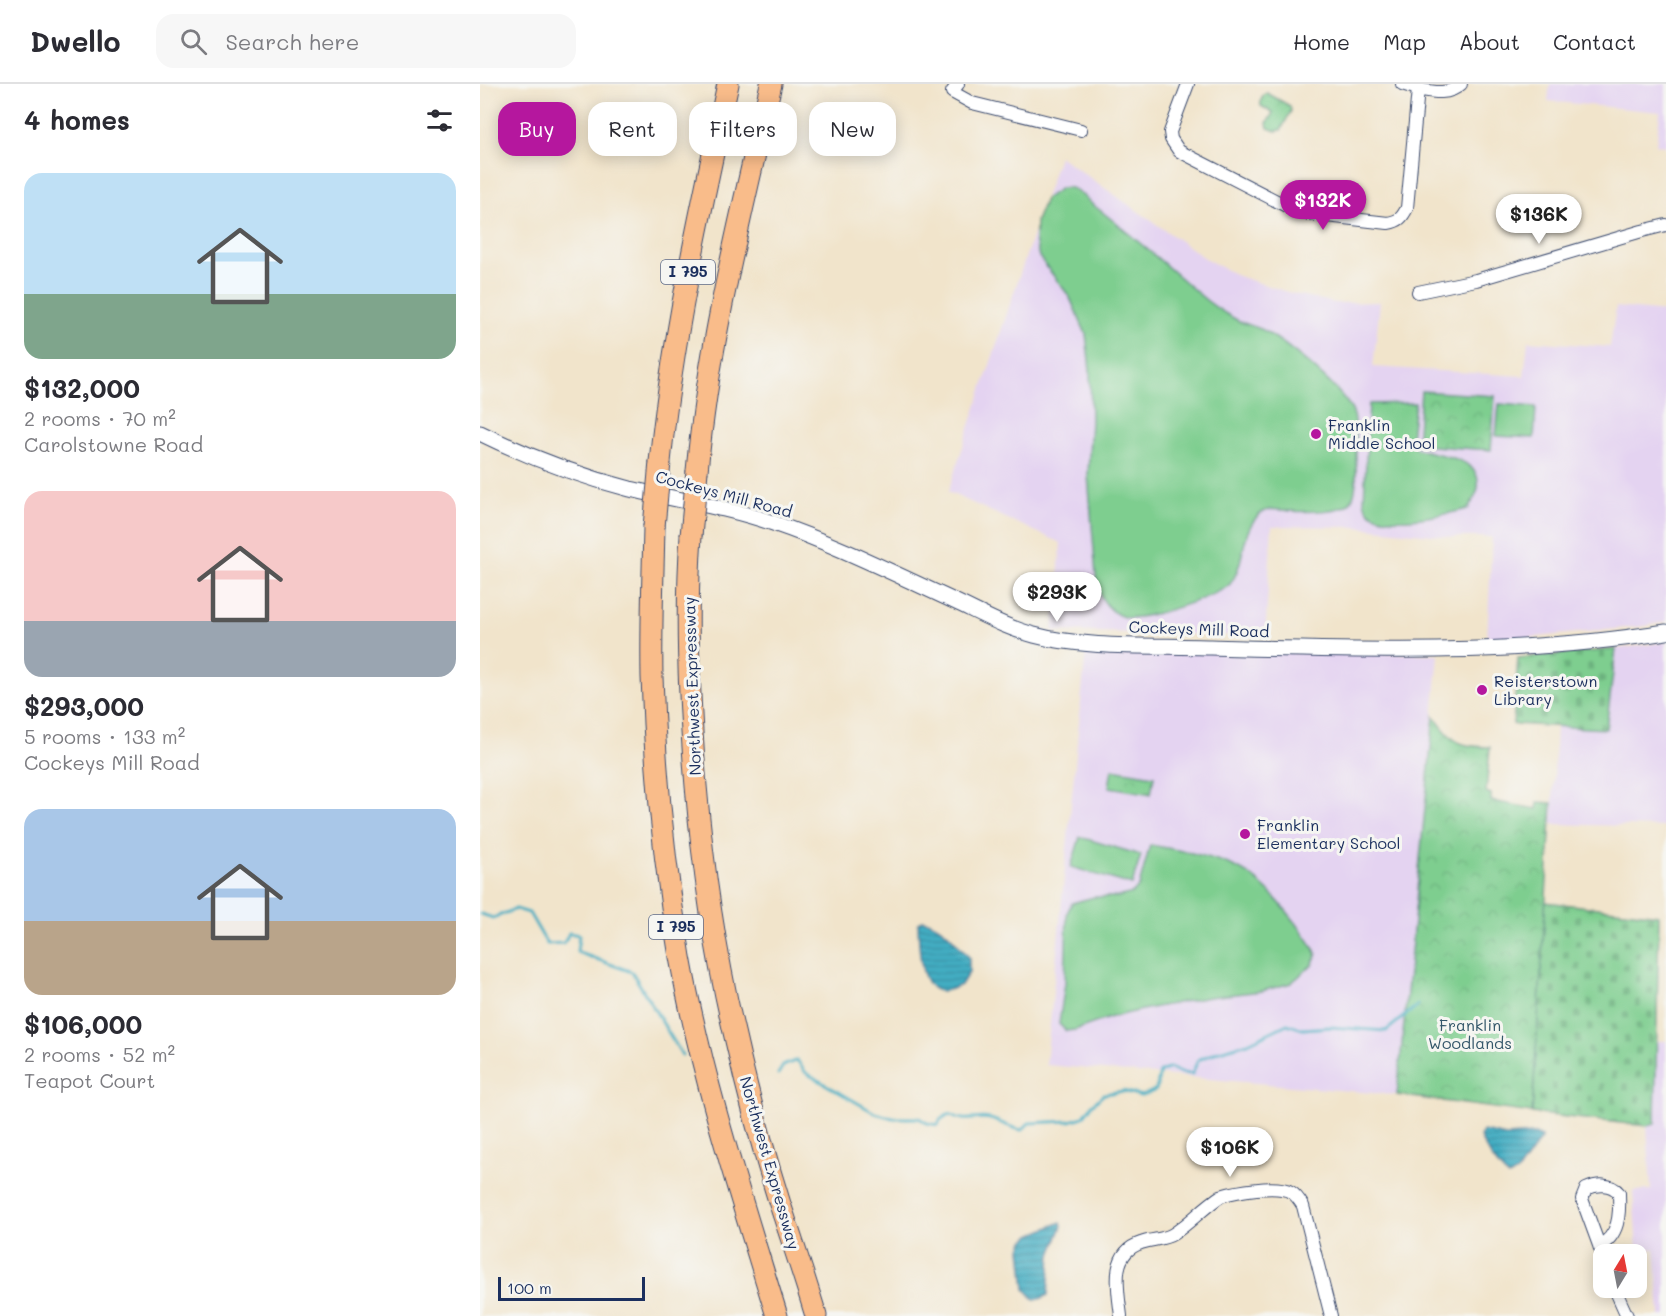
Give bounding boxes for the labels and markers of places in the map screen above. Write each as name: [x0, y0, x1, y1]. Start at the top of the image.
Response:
pin: $132K: [1281, 180, 1365, 231]
pin: $136K: [1497, 194, 1581, 245]
place label: Franklin Middle School: [1328, 414, 1435, 453]
marker: Franklin Middle School: [1309, 427, 1323, 441]
pin: $293K: [1015, 572, 1099, 623]
place label: Reisterstown Library: [1494, 670, 1597, 709]
marker: Reisterstown Library: [1475, 683, 1489, 697]
place label: Franklin Elementary School: [1257, 814, 1401, 853]
marker: Franklin Elementary School: [1238, 827, 1252, 841]
pin: $106K: [1188, 1127, 1272, 1178]

